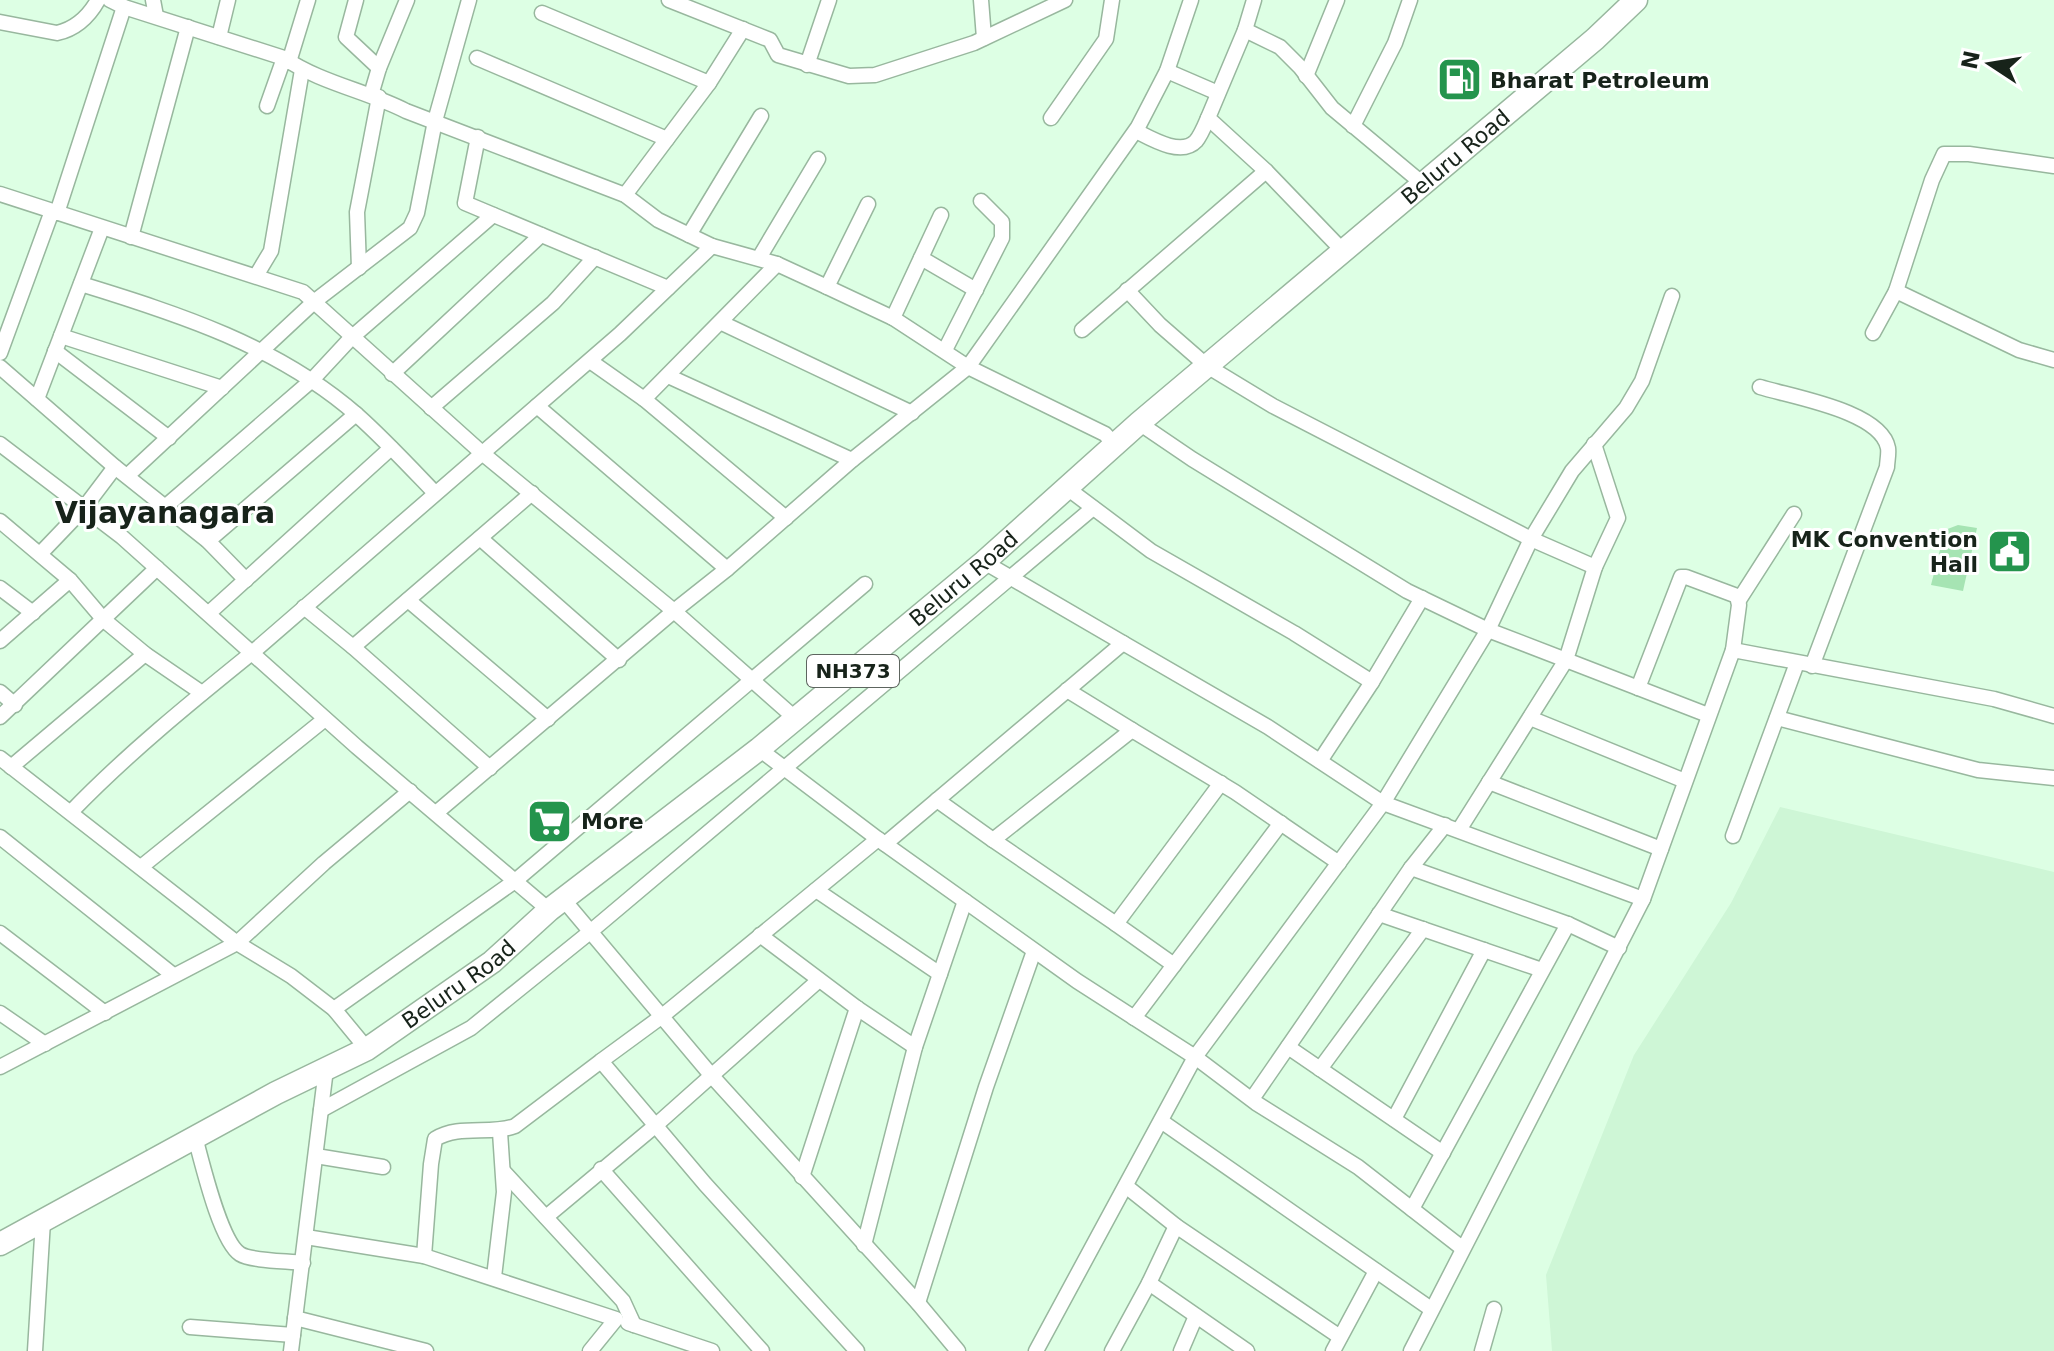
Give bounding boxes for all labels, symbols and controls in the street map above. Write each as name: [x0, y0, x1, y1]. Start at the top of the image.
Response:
north arrow: [1950, 24, 2030, 104]
text: N: [1957, 48, 1985, 72]
fuel station icon: Bharat Petroleum: [1435, 56, 1483, 104]
place label: Bharat Petroleum: [1490, 68, 1710, 93]
street label: Beluru Road: [1396, 104, 1515, 209]
district label: Vijayanagara: [55, 495, 275, 530]
street label: Beluru Road: [904, 526, 1023, 631]
place label: MK Convention Hall: [1791, 527, 1978, 577]
public building icon: MK Convention Hall: [1985, 528, 2033, 576]
road number: NH373: [807, 655, 899, 687]
supermarket icon: More: [526, 797, 574, 845]
place label: More: [581, 809, 644, 834]
street label: Beluru Road: [397, 935, 520, 1033]

